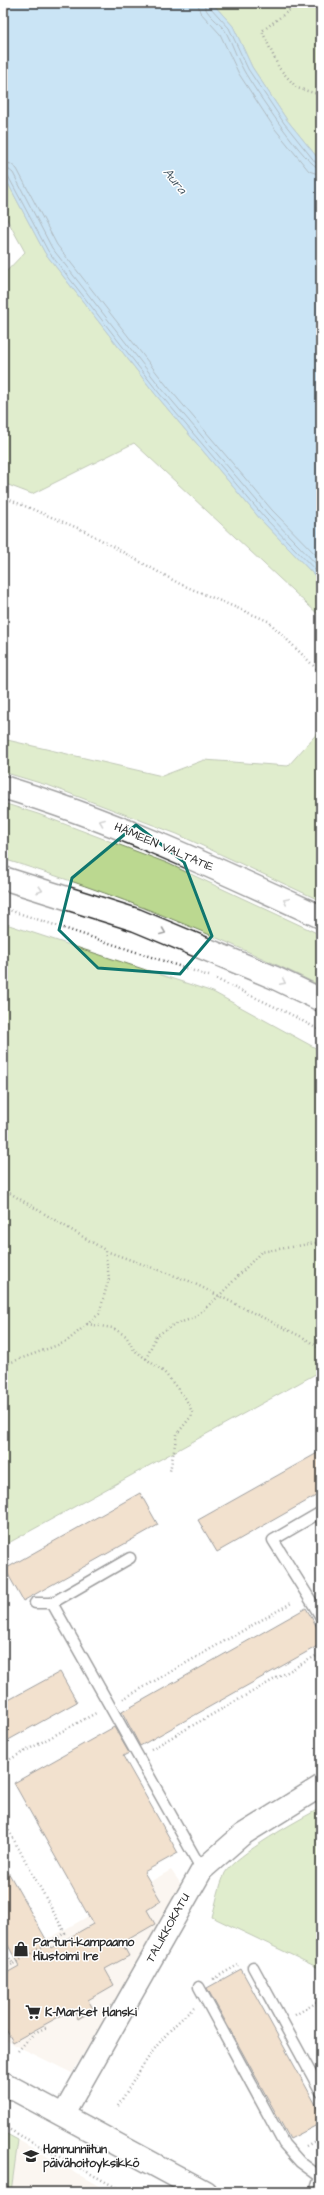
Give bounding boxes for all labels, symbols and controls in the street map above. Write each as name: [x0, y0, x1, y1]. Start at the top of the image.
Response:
water label: Aura: [159, 164, 192, 199]
one-way arrow: [98, 818, 105, 826]
street label: HÄMEEN VALTATIE: [112, 818, 216, 876]
one-way arrow: [37, 885, 44, 894]
one-way arrow: [282, 898, 290, 906]
one-way arrow: [160, 927, 167, 935]
one-way arrow: [279, 977, 287, 985]
street label: TALIKKOKATU: [142, 1890, 194, 1966]
place label: Parturi-kampaamo Hiustoimi Ire: [33, 1934, 135, 1965]
shop icon: Parturi-kampaamo Hiustoimi Ire: [12, 1940, 30, 1958]
supermarket icon: K-Market Hanski: [24, 2003, 42, 2021]
place label: K-Market Hanski: [45, 2004, 137, 2021]
place label: Hannunniitun päivähoitoyksikkö: [43, 2141, 140, 2173]
school or university icon: Hannunniitun päivähoitoyksikkö: [22, 2147, 40, 2165]

